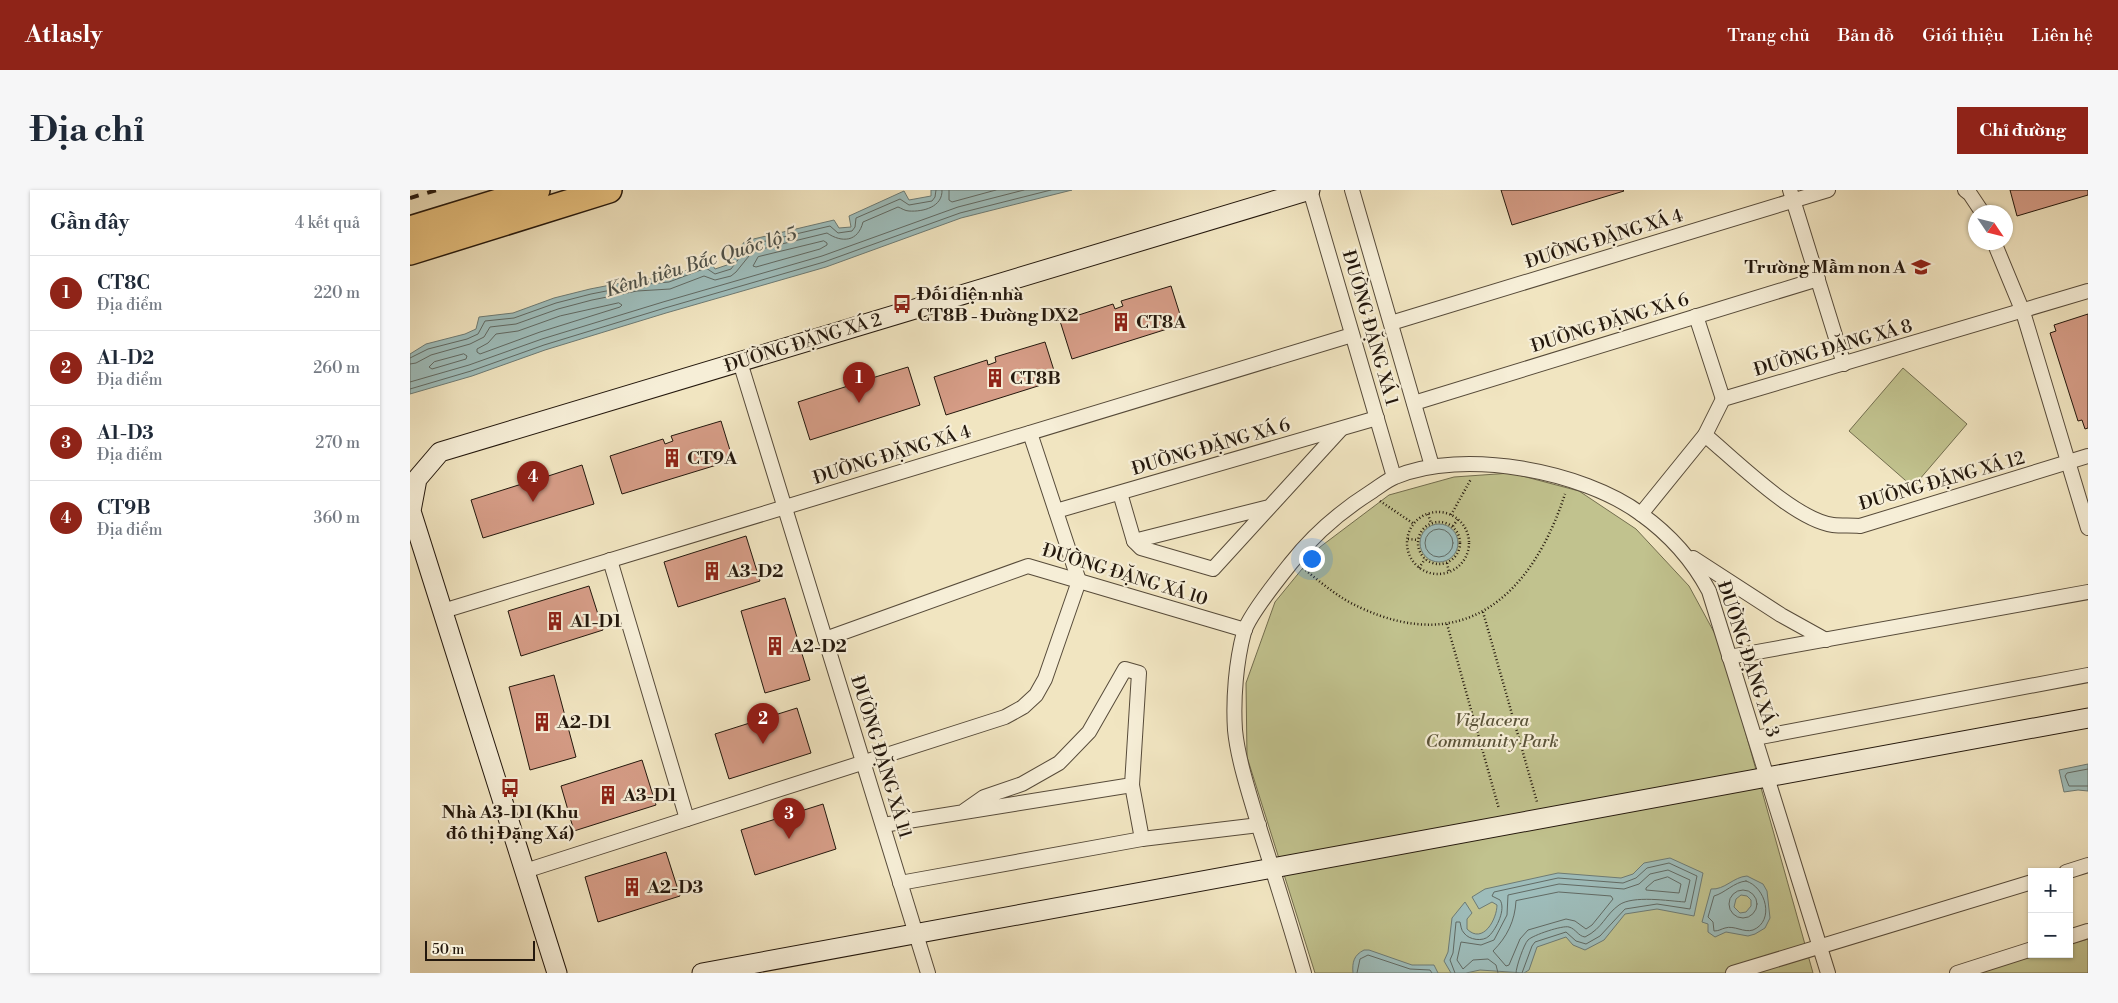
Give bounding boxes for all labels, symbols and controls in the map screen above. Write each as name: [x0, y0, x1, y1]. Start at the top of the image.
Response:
text: Atlasly: [25, 20, 102, 50]
text: Trang chủ: [1727, 24, 1810, 47]
text: Bản đồ: [1838, 24, 1894, 47]
text: Giới thiệu: [1922, 24, 2004, 47]
text: Liên hệ: [2032, 24, 2093, 47]
button: Chỉ đường: [1957, 107, 2088, 154]
text: Địa chỉ: [30, 109, 144, 152]
street label: ĐƯỜNG ĐẶNG XÁ 4: [1522, 204, 1686, 274]
north arrow: [1968, 205, 2013, 250]
text: Gần đây: [50, 210, 129, 236]
text: 4 kết quả: [295, 213, 360, 233]
water label: Kênh tiêu Bắc Quốc lộ 5: [602, 221, 801, 303]
street label: ĐƯỜNG ĐẶNG XÁ 1: [1337, 248, 1403, 409]
place label: Trường Mầm non A: [1744, 256, 1907, 279]
school or university icon: Trường Mầm non A: [1910, 256, 1932, 278]
text: CT8C: [97, 271, 150, 295]
text: 1: [62, 283, 70, 303]
text: 220 m: [314, 283, 360, 303]
place label: Đối diện nhà CT8B - Đường DX2: [916, 283, 1079, 327]
street label: ĐƯỜNG ĐẶNG XÁ 6: [1528, 288, 1692, 358]
bus stop icon: Đối diện nhà CT8B - Đường DX2: [891, 293, 913, 315]
text: Địa điểm: [97, 295, 163, 315]
street label: ĐƯỜNG ĐẶNG XÁ 2: [722, 308, 884, 378]
building icon: CT8A: [1110, 311, 1132, 333]
place label: CT8A: [1136, 311, 1187, 334]
street label: ĐƯỜNG ĐẶNG XÁ 8: [1751, 314, 1915, 382]
text: A1-D2: [97, 346, 154, 370]
text: 2: [61, 358, 71, 378]
text: 260 m: [313, 358, 360, 378]
pin: 1: [843, 362, 875, 403]
building icon: CT8B: [984, 367, 1006, 389]
place label: CT8B: [1010, 367, 1061, 390]
text: Địa điểm: [97, 370, 163, 390]
street label: ĐƯỜNG ĐẶNG XÁ 6: [1129, 413, 1293, 481]
street label: ĐƯỜNG ĐẶNG XÁ 4: [810, 420, 974, 490]
text: A1-D3: [97, 421, 154, 445]
text: 3: [61, 433, 71, 453]
text: 270 m: [315, 433, 360, 453]
text: Địa điểm: [97, 445, 163, 465]
street label: ĐƯỜNG ĐẶNG XÁ 12: [1856, 446, 2028, 516]
building icon: CT9A: [661, 447, 683, 469]
place label: CT9A: [687, 447, 738, 470]
pin: 4: [517, 461, 549, 502]
text: CT9B: [97, 496, 151, 520]
text: 4: [61, 508, 71, 528]
text: 360 m: [314, 508, 360, 528]
text: Địa điểm: [97, 520, 163, 540]
street label: ĐƯỜNG ĐẶNG XÁ 10: [1039, 539, 1211, 611]
your location: [1299, 546, 1325, 572]
building icon: A3-D2: [701, 560, 723, 582]
place label: A3-D2: [726, 560, 783, 583]
street label: ĐƯỜNG ĐẶNG XÁ 3: [1712, 578, 1784, 740]
building icon: A1-D1: [544, 610, 566, 632]
place label: A1-D1: [569, 610, 622, 633]
building icon: A2-D2: [764, 635, 786, 657]
place label: A2-D2: [789, 635, 847, 658]
street label: ĐƯỜNG ĐẶNG XÁ 11: [845, 673, 917, 841]
pin: 2: [747, 703, 779, 744]
park label: Viglacera Community Park: [1425, 709, 1559, 753]
building icon: A2-D1: [531, 711, 553, 733]
place label: A2-D1: [556, 711, 612, 734]
bus stop icon: Nhà A3-D1 (Khu đô thị Đặng Xá): [499, 777, 521, 799]
building icon: A3-D1: [597, 784, 619, 806]
place label: A3-D1: [622, 784, 677, 807]
pin: 3: [773, 798, 805, 839]
place label: Nhà A3-D1 (Khu đô thị Đặng Xá): [441, 801, 579, 845]
map controls: [2028, 868, 2073, 958]
button: +: [2028, 868, 2073, 913]
building icon: A2-D3: [621, 876, 643, 898]
place label: A2-D3: [646, 876, 704, 899]
button: −: [2028, 913, 2073, 958]
scale bar: [425, 938, 535, 961]
text: 50 m: [432, 941, 464, 959]

